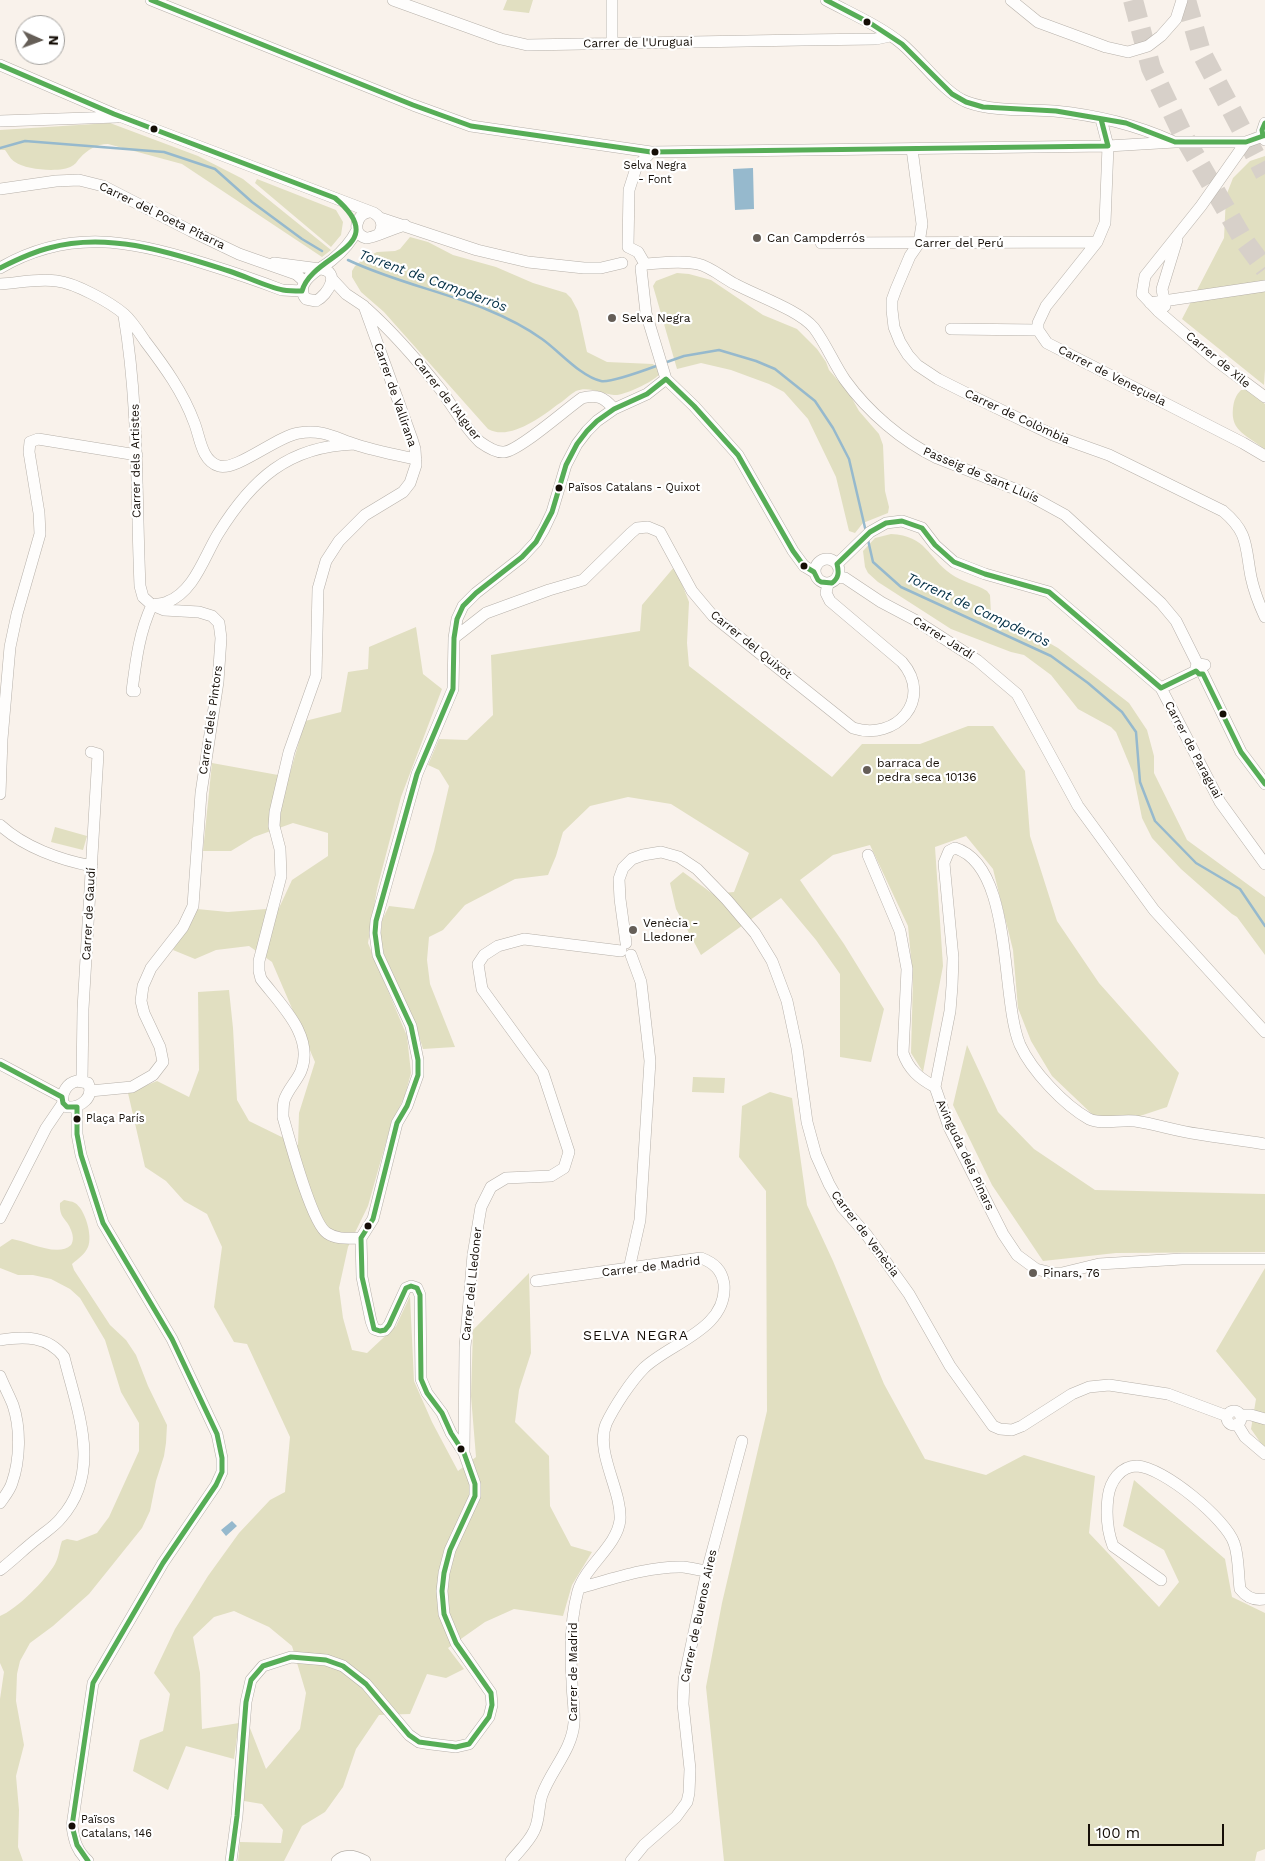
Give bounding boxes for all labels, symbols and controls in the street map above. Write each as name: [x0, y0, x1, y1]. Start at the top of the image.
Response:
north arrow: [15, 15, 65, 65]
unlabelled marker: [862, 17, 872, 27]
text: N: [46, 35, 62, 46]
street label: Carrer de l'Uruguai: [583, 35, 693, 51]
unlabelled marker: [149, 124, 159, 134]
marker: Selva Negra - Font: [650, 147, 660, 157]
place label: Selva Negra - Font: [624, 159, 686, 185]
street label: Carrer del Poeta Pitarra: [97, 179, 227, 253]
place label: Can Campderrós: [767, 231, 865, 245]
marker: Can Campderrós: [751, 232, 763, 244]
street label: Carrer del Perú: [914, 236, 1004, 250]
water label: Torrent de Campderròs: [357, 246, 509, 316]
place label: Selva Negra: [622, 311, 691, 325]
marker: Selva Negra: [606, 312, 618, 324]
street label: Carrer de Xile: [1183, 329, 1253, 391]
street label: Carrer de Vallirana: [370, 341, 420, 449]
street label: Carrer de Veneçuela: [1056, 343, 1168, 409]
street label: Carrer de l'Alguer: [410, 355, 484, 443]
street label: Carrer de Colòmbia: [962, 386, 1072, 448]
street label: Carrer dels Artistes: [128, 404, 144, 518]
street label: Passeig de Sant Lluís: [921, 444, 1041, 506]
place label: Països Catalans - Quixot: [568, 481, 700, 495]
marker: Països Catalans - Quixot: [554, 483, 564, 493]
unlabelled marker: [799, 561, 809, 571]
water label: Torrent de Campderròs: [904, 569, 1052, 651]
street label: Carrer del Quixot: [707, 608, 795, 682]
street label: Carrer Jardí: [910, 614, 976, 662]
street label: Carrer dels Pintors: [196, 664, 226, 776]
street label: Carrer de Paraguai: [1161, 699, 1225, 801]
unlabelled marker: [1218, 709, 1228, 719]
place label: barraca de pedra seca 10136: [877, 756, 977, 784]
marker: barraca de pedra seca 10136: [861, 764, 873, 776]
street label: Carrer de Gaudí: [79, 867, 99, 961]
place label: Venècia - Lledoner: [643, 916, 698, 944]
marker: Venècia - Lledoner: [627, 924, 639, 936]
street label: Avinguda dels Pinars: [933, 1097, 997, 1213]
place label: Plaça París: [86, 1112, 145, 1126]
marker: Plaça París: [72, 1114, 82, 1124]
street label: Carrer de Venècia: [828, 1188, 902, 1280]
unlabelled marker: [363, 1221, 373, 1231]
street label: Carrer del Lledoner: [459, 1226, 485, 1342]
street label: Carrer de Madrid: [601, 1254, 701, 1280]
place label: Pinars, 76: [1043, 1266, 1100, 1280]
marker: Pinars, 76: [1027, 1267, 1039, 1279]
district label: SELVA NEGRA: [582, 1328, 690, 1344]
unlabelled marker: [456, 1444, 466, 1454]
street label: Carrer de Buenos Aires: [678, 1548, 720, 1684]
street label: Carrer de Madrid: [566, 1622, 580, 1722]
place label: Països Catalans, 146: [81, 1813, 152, 1839]
scale bar: [1090, 1814, 1226, 1846]
marker: Països Catalans, 146: [67, 1821, 77, 1831]
text: 100 m: [1096, 1824, 1140, 1842]

